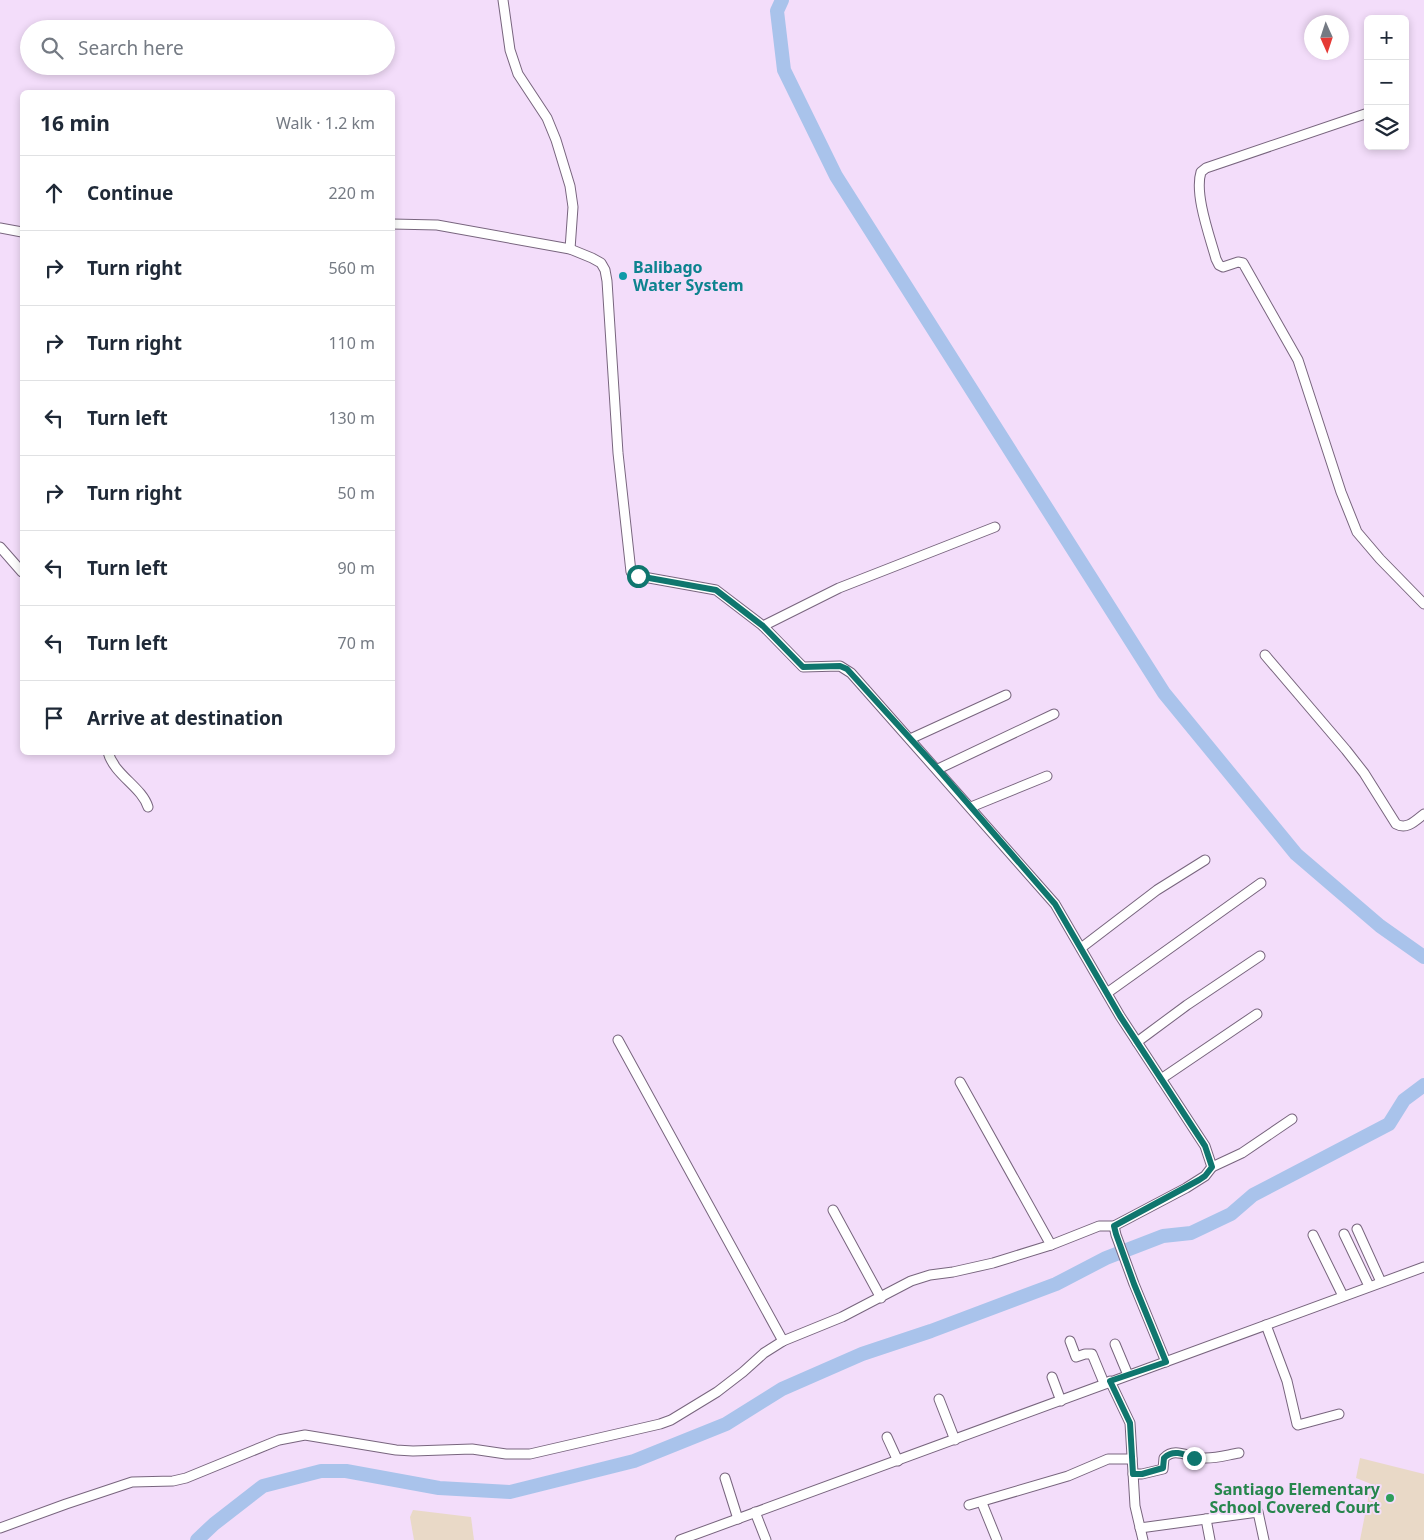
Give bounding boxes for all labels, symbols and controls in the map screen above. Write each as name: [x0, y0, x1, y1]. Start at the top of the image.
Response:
north arrow: [1304, 15, 1349, 60]
map controls: [1364, 15, 1409, 150]
button: +: [1364, 15, 1409, 60]
search box: [20, 20, 395, 75]
icon: search: [38, 34, 66, 62]
text: Search here: [78, 35, 184, 61]
button: −: [1364, 60, 1409, 105]
button: layers: [1364, 105, 1409, 150]
text: 16 min: [40, 109, 110, 137]
text: Walk · 1.2 km: [276, 112, 375, 134]
icon: ahead: [40, 179, 68, 207]
text: Continue: [87, 180, 173, 206]
text: 220 m: [328, 182, 375, 204]
icon: right: [40, 254, 68, 282]
text: Turn right: [87, 255, 182, 281]
place label: Balibago Water System: [633, 256, 744, 296]
text: 560 m: [328, 257, 375, 279]
marker: Balibago Water System: [617, 270, 629, 282]
icon: right: [40, 329, 68, 357]
text: Turn right: [87, 330, 182, 356]
text: 110 m: [328, 332, 375, 354]
icon: left: [40, 404, 68, 432]
text: Turn left: [87, 405, 168, 431]
text: 130 m: [328, 407, 375, 429]
icon: right: [40, 479, 68, 507]
text: Turn right: [87, 480, 182, 506]
text: 50 m: [338, 482, 375, 504]
icon: left: [40, 554, 68, 582]
text: Turn left: [87, 555, 168, 581]
text: 90 m: [338, 557, 375, 579]
route start: [627, 565, 650, 588]
icon: left: [40, 629, 68, 657]
text: Turn left: [87, 630, 168, 656]
text: 70 m: [338, 632, 375, 654]
icon: arrive: [40, 704, 68, 732]
text: Arrive at destination: [87, 705, 283, 731]
route end: [1183, 1447, 1206, 1470]
place label: Santiago Elementary School Covered Court: [1210, 1478, 1381, 1518]
marker: Santiago Elementary School Covered Court: [1384, 1492, 1396, 1504]

